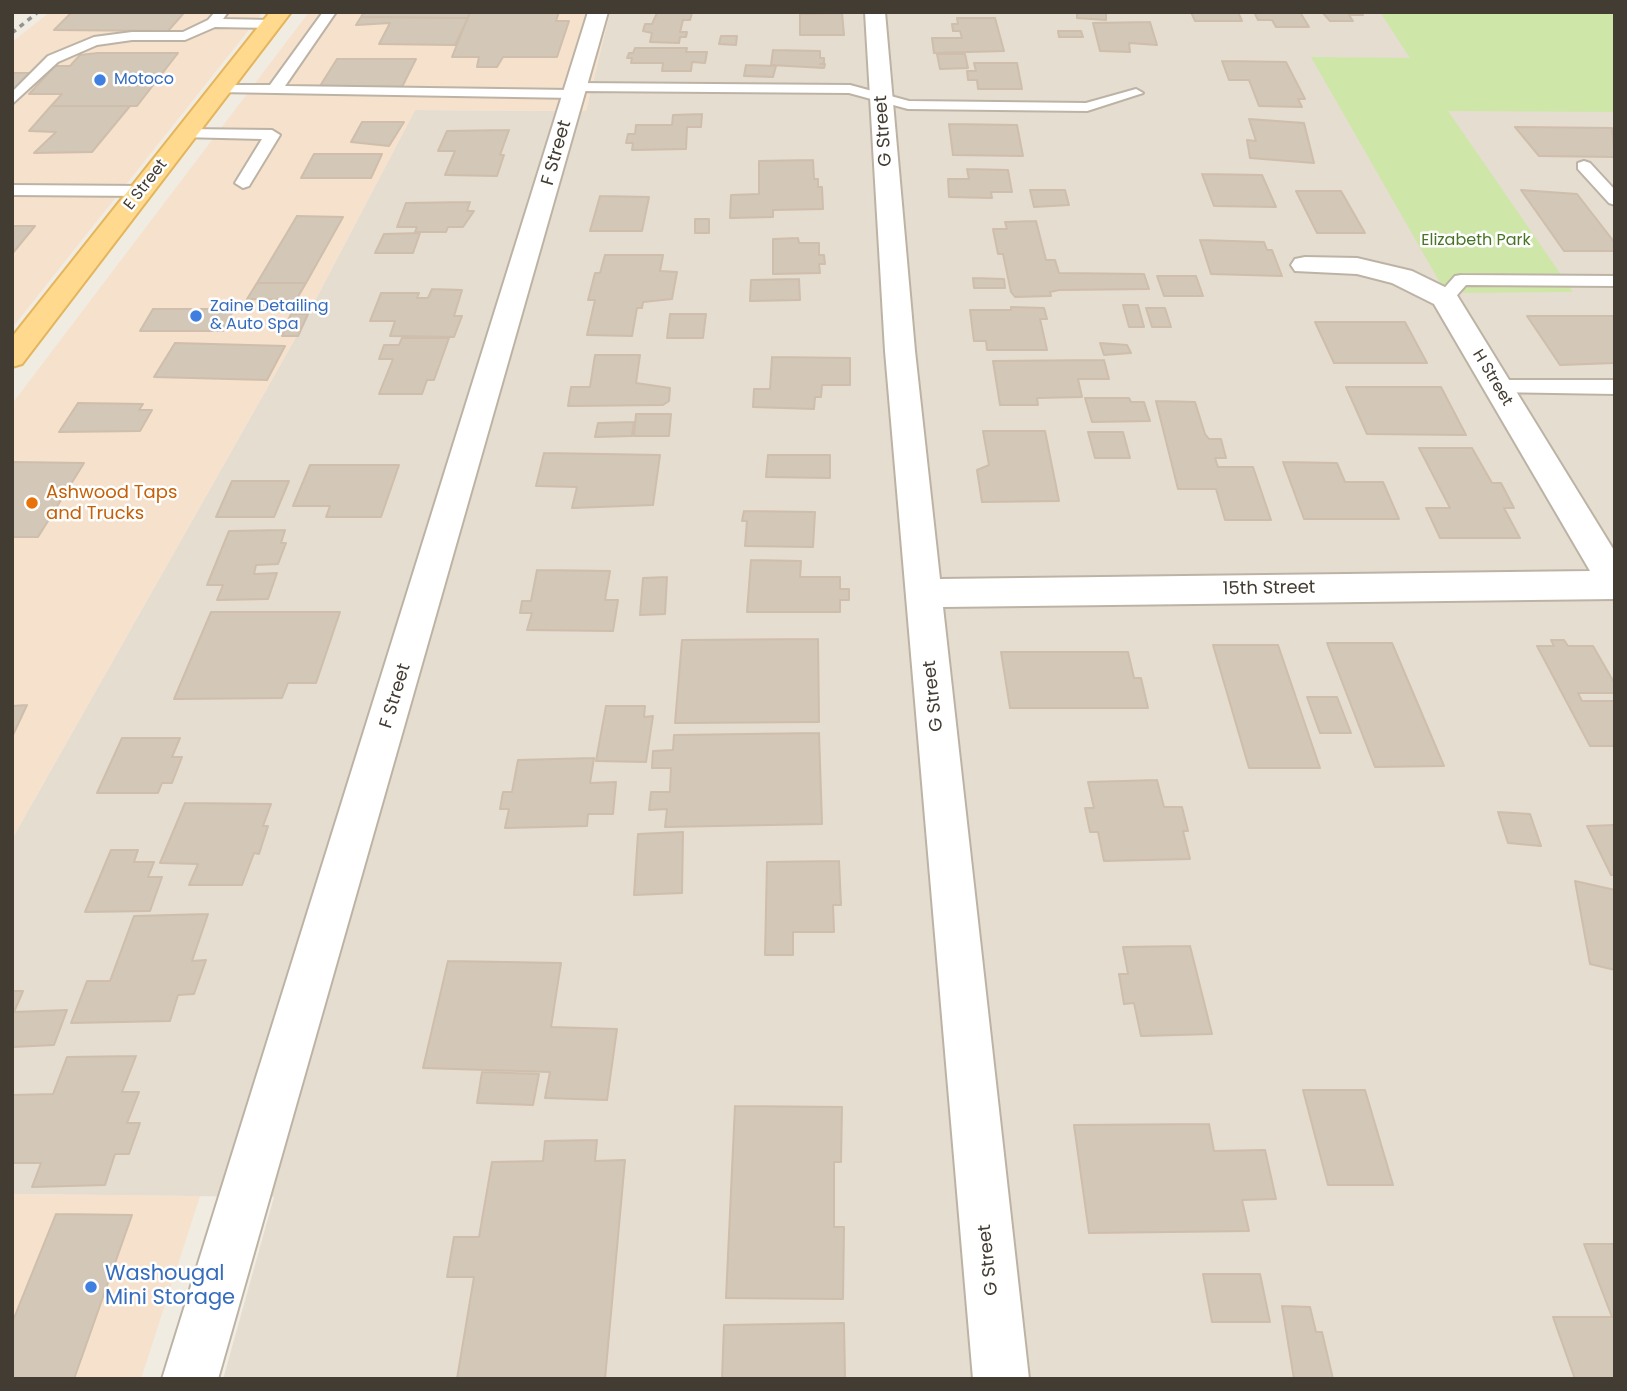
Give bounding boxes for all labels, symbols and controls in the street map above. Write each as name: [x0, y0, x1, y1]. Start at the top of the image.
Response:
place label: Motoco: [114, 70, 174, 90]
marker: Motoco: [92, 72, 108, 88]
street label: G Street: [871, 95, 897, 167]
street label: F Street: [537, 118, 577, 188]
street label: E Street: [120, 156, 172, 214]
park label: Elizabeth Park: [1421, 231, 1531, 251]
place label: Zaine Detailing & Auto Spa: [210, 297, 329, 335]
marker: Zaine Detailing & Auto Spa: [188, 308, 204, 324]
street label: H Street: [1468, 346, 1516, 410]
place label: Ashwood Taps and Trucks: [46, 482, 177, 524]
marker: Ashwood Taps and Trucks: [24, 495, 40, 511]
street label: 15th Street: [1222, 577, 1316, 601]
street label: G Street: [920, 659, 948, 733]
street label: F Street: [376, 661, 416, 731]
street label: G Street: [975, 1223, 1003, 1297]
place label: Washougal Mini Storage: [105, 1262, 235, 1312]
marker: Washougal Mini Storage: [83, 1279, 99, 1295]

